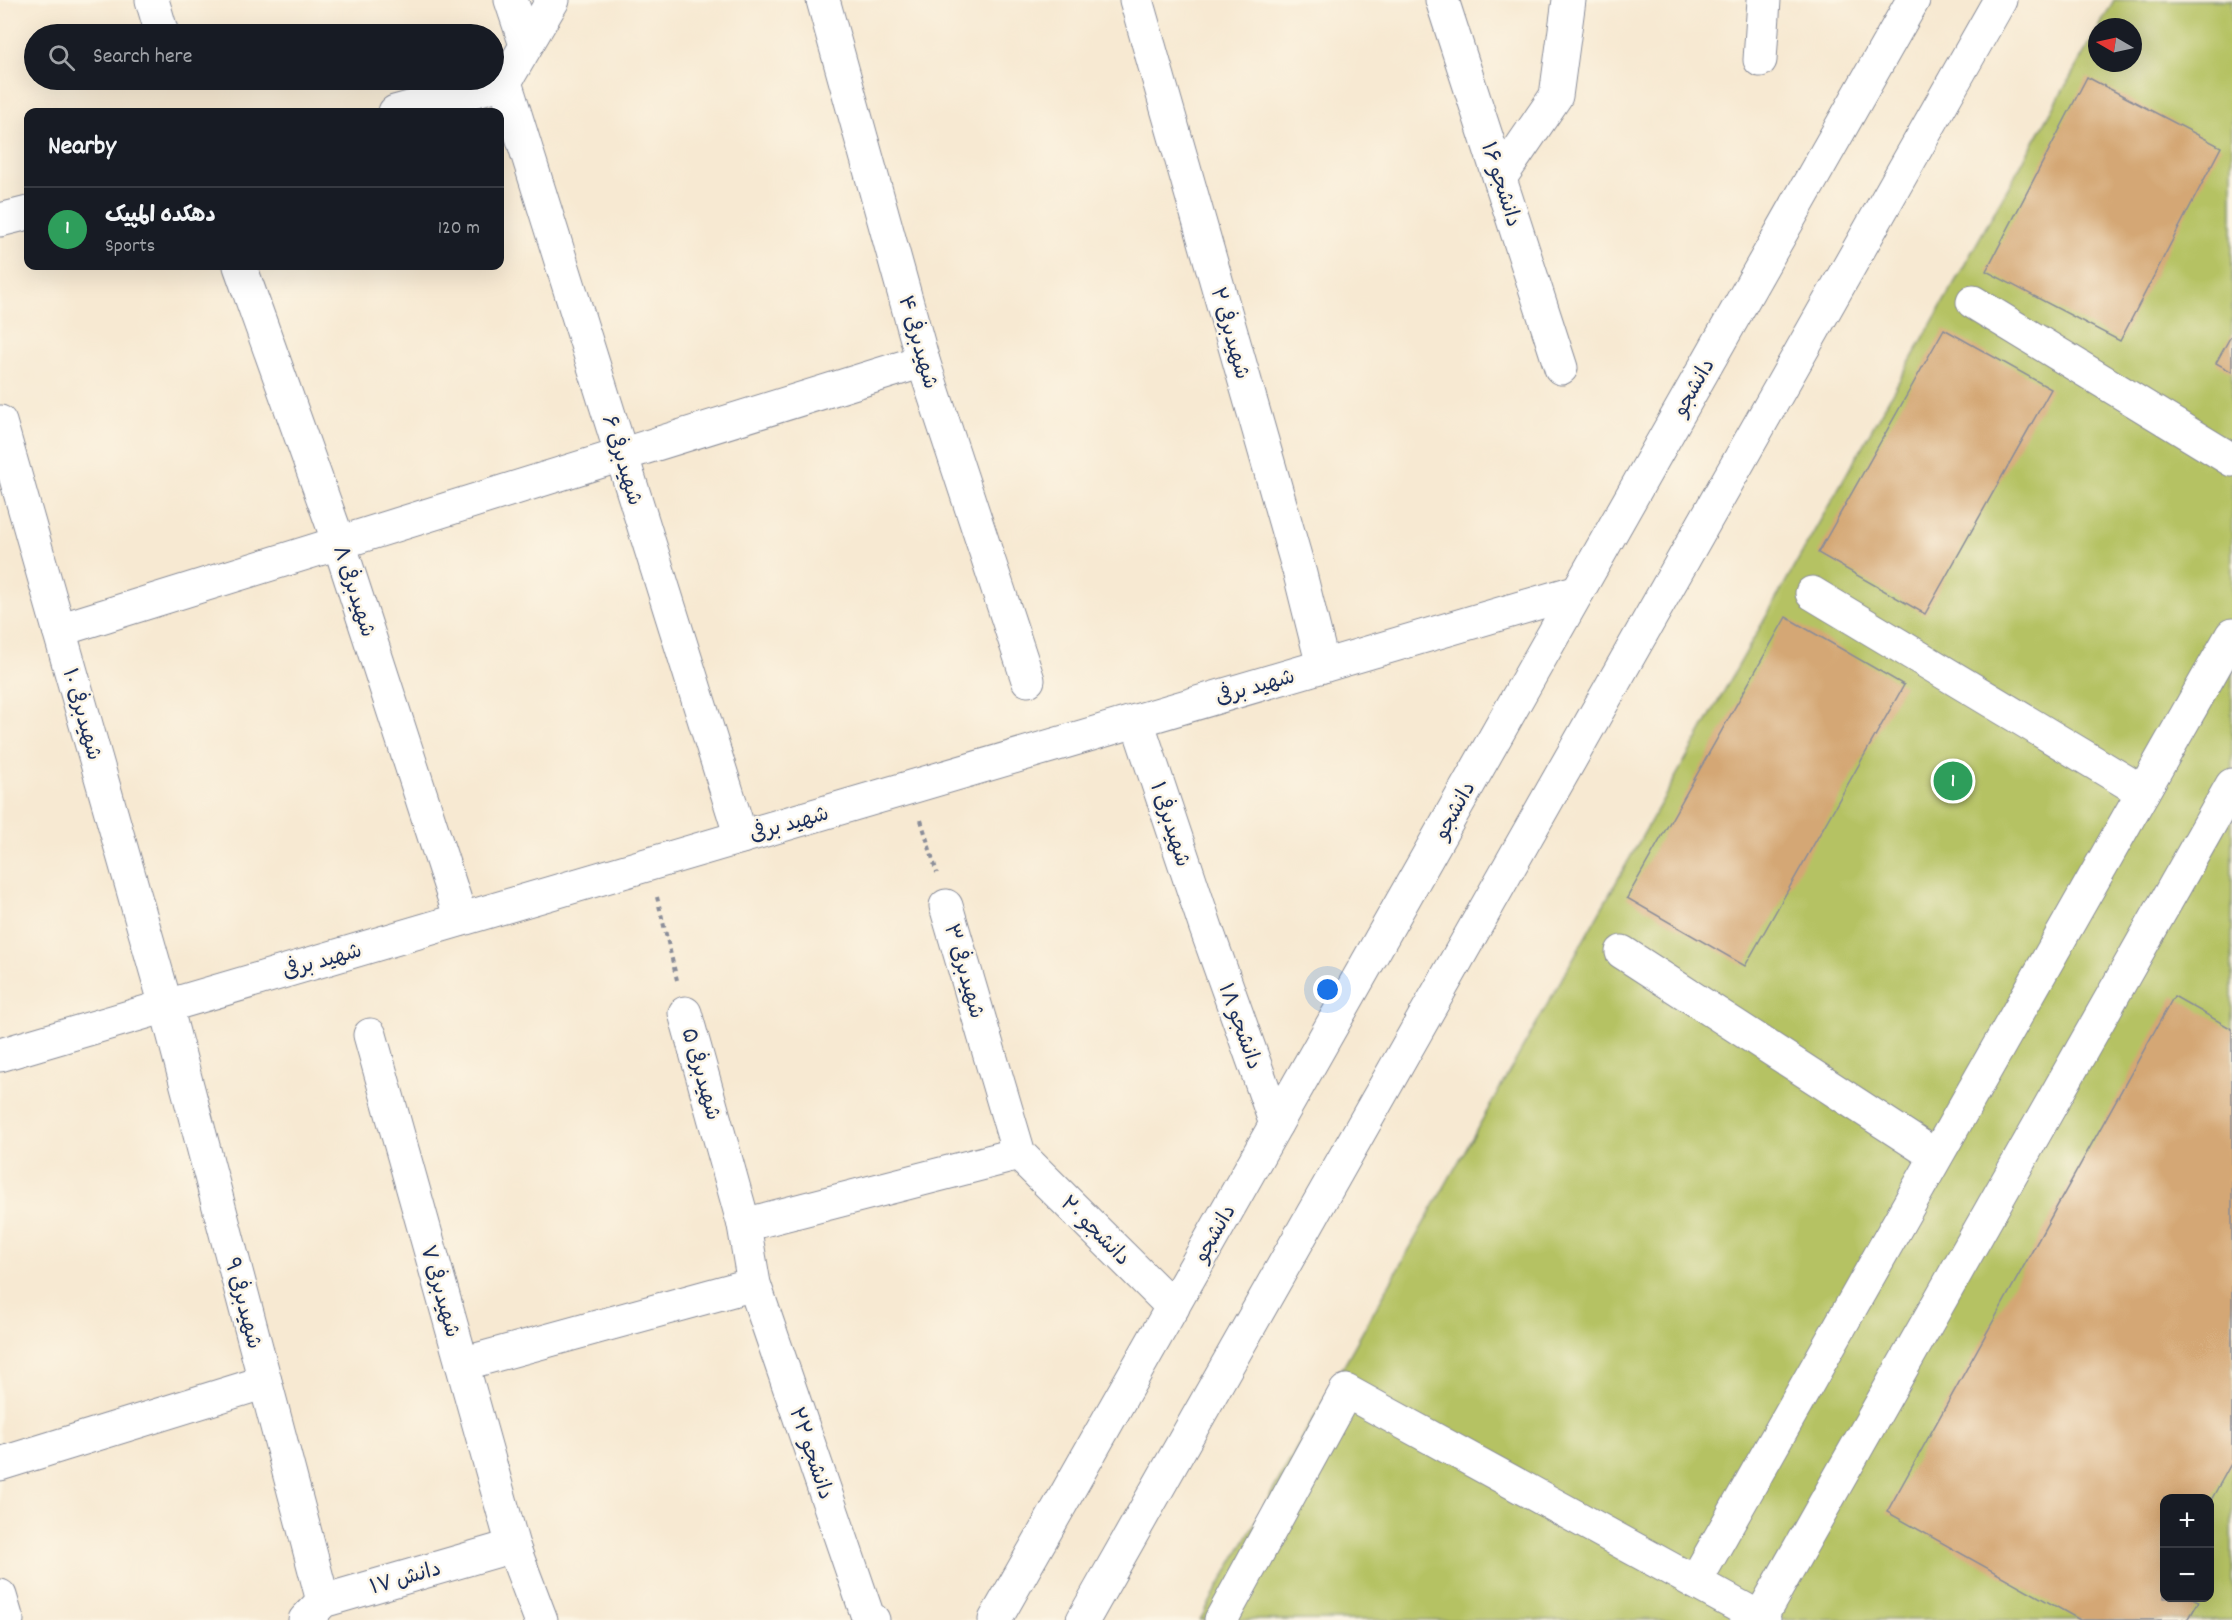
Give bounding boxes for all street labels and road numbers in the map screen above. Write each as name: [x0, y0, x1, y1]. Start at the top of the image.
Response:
street label: دانشجو ۱۶: [1471, 139, 1527, 231]
street label: شهیدبرفی ۲: [1201, 284, 1257, 383]
street label: شهیدبرفی ۴: [888, 292, 946, 393]
street label: دانشجو: [1667, 354, 1724, 424]
street label: شهیدبرفی ۶: [592, 411, 650, 510]
street label: شهیدبرفی ۸: [323, 542, 383, 642]
street label: شهید برفی: [1212, 661, 1299, 715]
street label: شهیدبرفی ۱۰: [53, 665, 110, 764]
street label: دانشجو: [1428, 777, 1485, 847]
street label: شهیدبرفی ۱: [1140, 778, 1198, 871]
street label: شهید برفی: [746, 798, 833, 852]
street label: شهیدبرفی ۳: [934, 920, 992, 1023]
street label: شهید برفی: [279, 935, 366, 989]
street label: دانشجو ۱۸: [1209, 980, 1268, 1074]
street label: شهیدبرفی ۵: [672, 1025, 729, 1125]
street label: دانشجو ۲۰: [1052, 1190, 1136, 1274]
street label: دانشجو: [1188, 1200, 1245, 1270]
street label: شهیدبرفی ۷: [411, 1241, 468, 1342]
street label: شهیدبرفی ۹: [215, 1254, 270, 1353]
street label: دانشجو ۲۲: [779, 1404, 839, 1504]
street label: دانش ۱۷: [367, 1555, 445, 1604]

